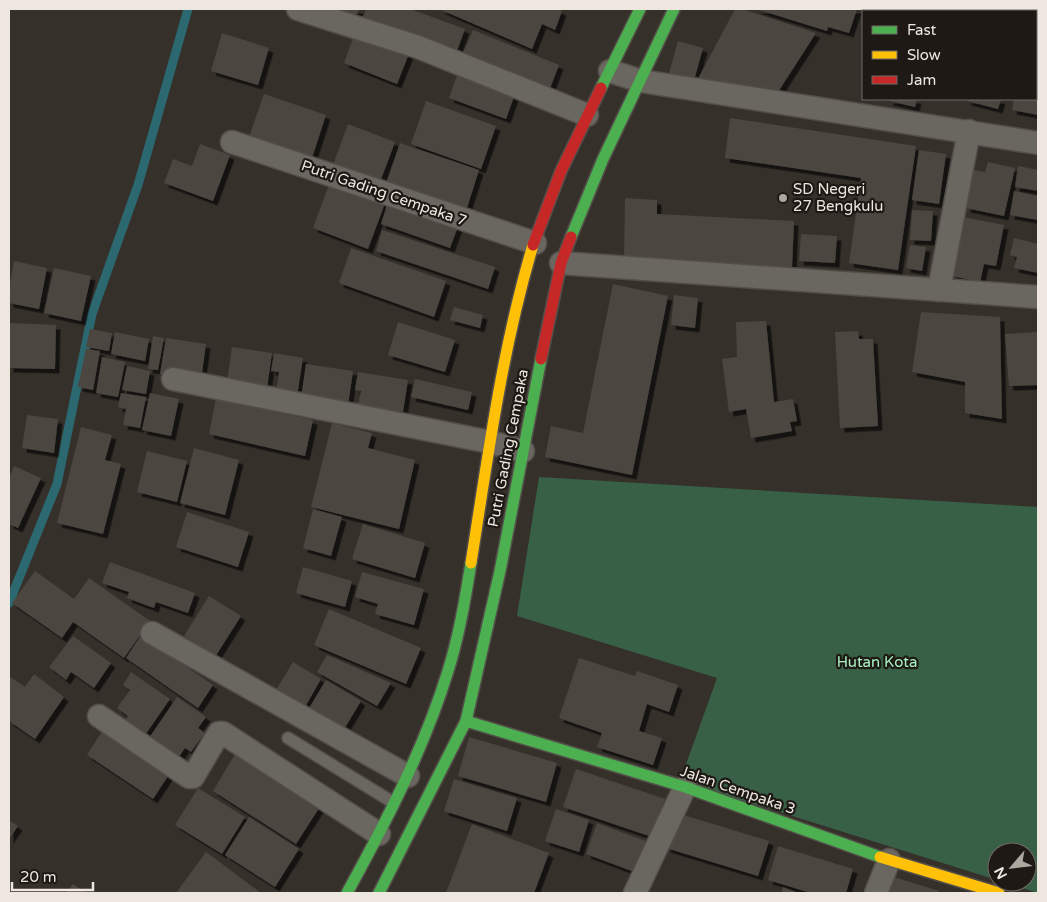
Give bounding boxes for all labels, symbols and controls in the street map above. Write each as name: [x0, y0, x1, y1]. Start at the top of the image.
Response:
legend: [862, 10, 1037, 100]
text: Fast: [907, 21, 937, 39]
text: Slow: [907, 46, 941, 64]
text: Jam: [907, 71, 936, 89]
street label: Putri Gading Cempaka 7: [299, 156, 469, 230]
place label: SD Negeri 27 Bengkulu: [793, 180, 883, 215]
marker: SD Negeri 27 Bengkulu: [777, 192, 789, 204]
street label: Putri Gading Cempaka: [484, 367, 532, 529]
park label: Hutan Kota: [837, 653, 917, 671]
street label: Jalan Cempaka 3: [678, 762, 798, 818]
north arrow: [987, 842, 1037, 892]
scale bar: [12, 860, 94, 892]
text: N: [991, 864, 1011, 882]
text: 20 m: [20, 868, 57, 886]

